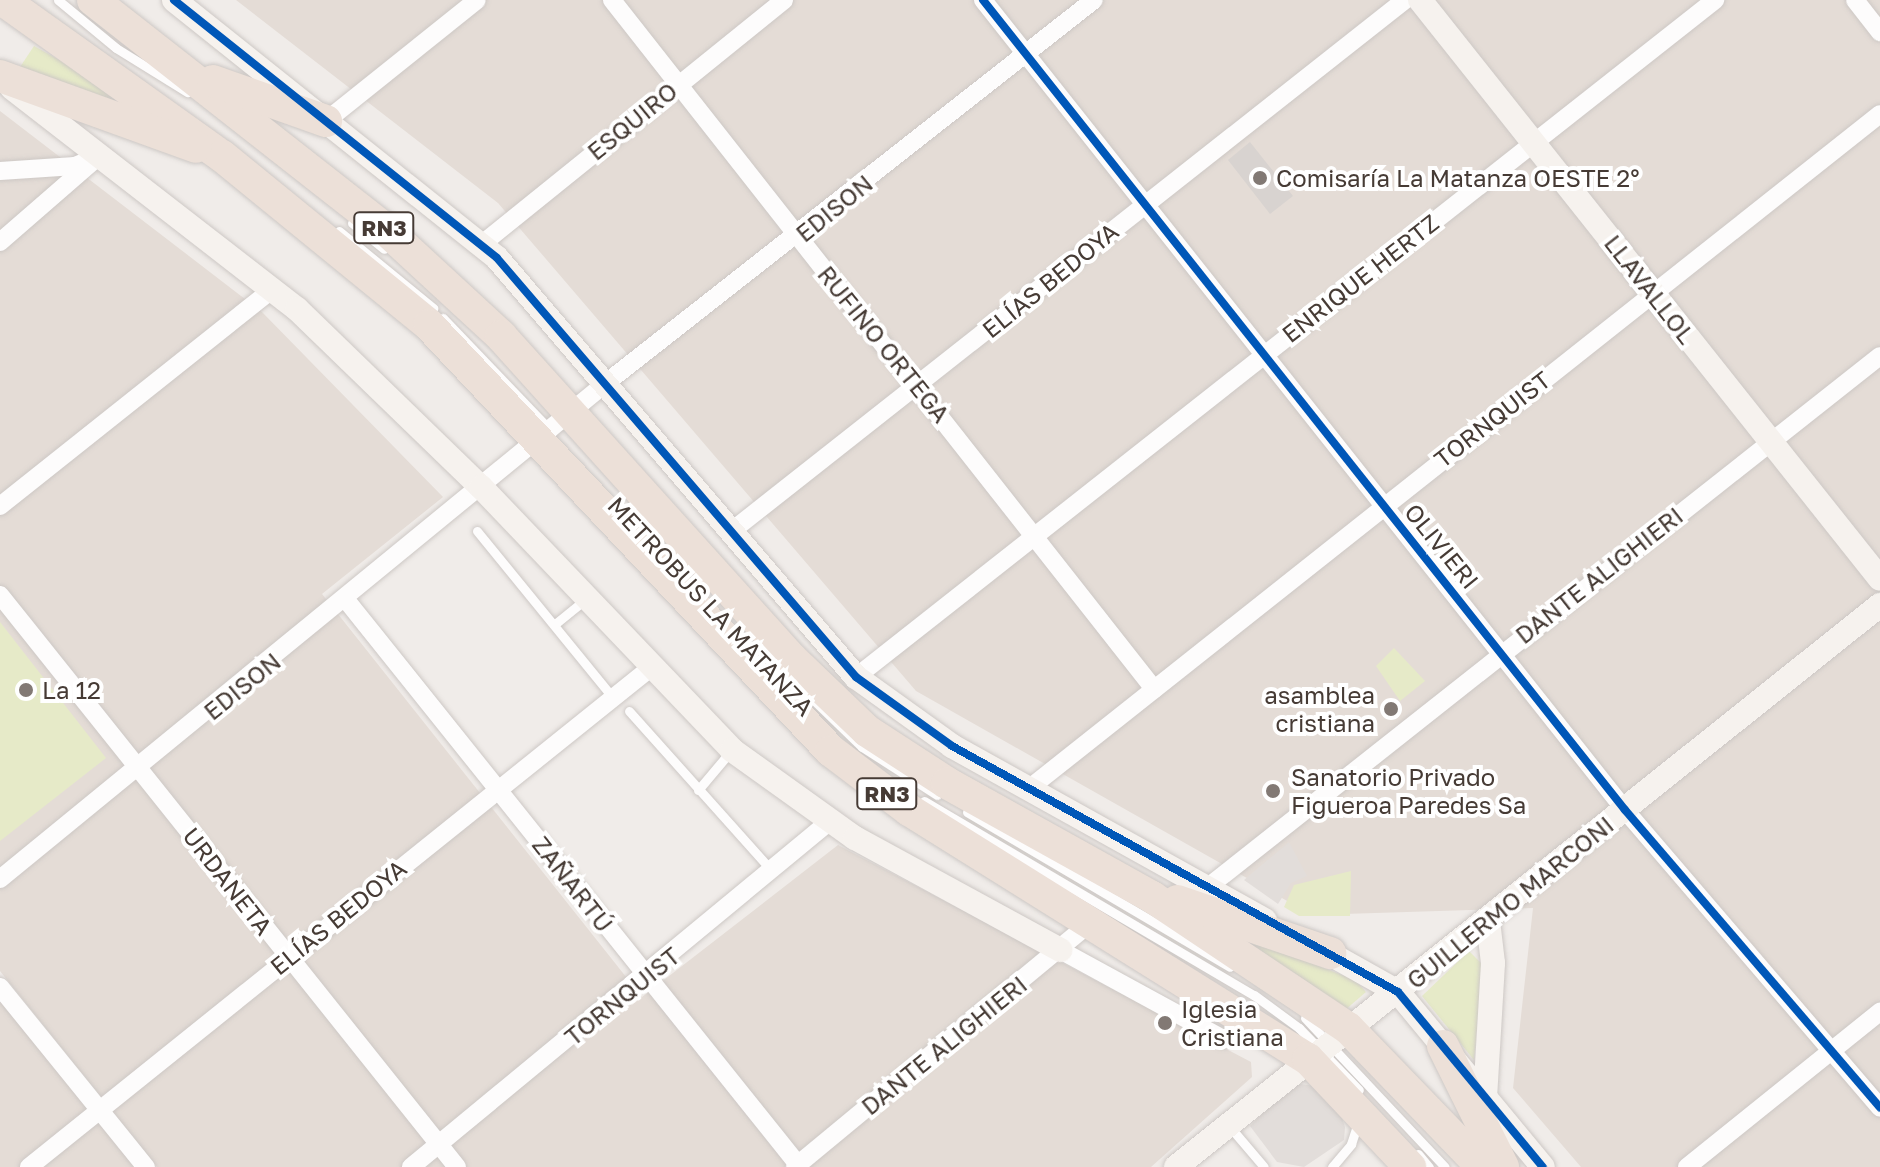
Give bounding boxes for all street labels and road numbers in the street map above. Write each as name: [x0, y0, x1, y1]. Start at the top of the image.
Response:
street label: ESQUIRO: [581, 76, 683, 166]
street label: EDISON: [790, 168, 878, 248]
street label: ENRIQUE HERTZ: [1276, 208, 1444, 348]
road number: RN3: [352, 210, 416, 246]
street label: ELÍAS BEDOYA: [976, 216, 1124, 344]
street label: LLAVALLOL: [1599, 229, 1701, 349]
street label: RUFINO ORTEGA: [812, 260, 956, 428]
street label: TORNQUIST: [1428, 365, 1556, 473]
street label: METROBUS LA MATANZA: [602, 491, 820, 721]
street label: OLIVIERI: [1399, 498, 1485, 594]
street label: DANTE ALIGHIERI: [1510, 501, 1688, 649]
street label: EDISON: [198, 646, 286, 726]
road number: RN3: [855, 776, 919, 812]
street label: GUILLERMO MARCONI: [1401, 810, 1619, 994]
street label: URDANETA: [177, 822, 279, 940]
street label: ZAÑARTÚ: [527, 831, 619, 937]
street label: ELÍAS BEDOYA: [264, 853, 412, 981]
street label: TORNQUIST: [559, 941, 685, 1051]
street label: DANTE ALIGHIERI: [855, 969, 1033, 1121]

